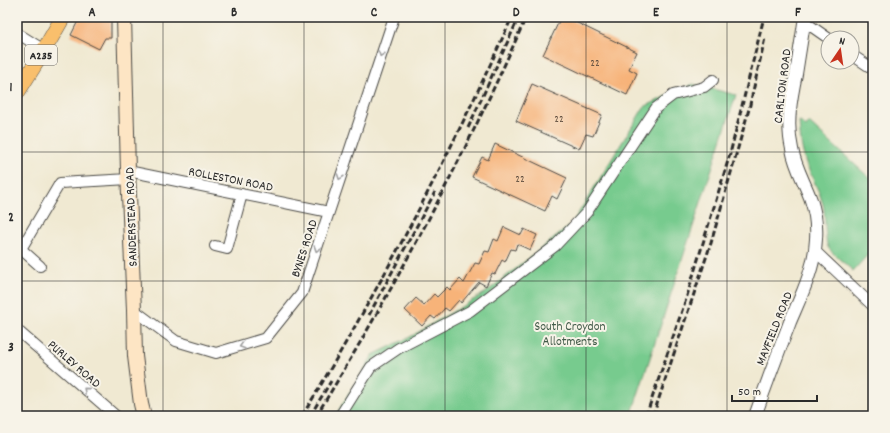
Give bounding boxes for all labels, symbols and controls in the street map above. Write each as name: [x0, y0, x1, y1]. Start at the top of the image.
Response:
text: A: [88, 4, 96, 23]
text: B: [231, 4, 237, 23]
text: C: [371, 4, 378, 23]
text: D: [513, 4, 520, 23]
text: E: [653, 4, 660, 23]
text: F: [795, 4, 801, 23]
north arrow: [820, 30, 860, 70]
text: N: [837, 34, 847, 51]
road number: A235: [25, 45, 57, 65]
street label: CARLTON ROAD: [769, 48, 798, 125]
one-way arrow: [378, 50, 386, 57]
house number: 22: [590, 56, 600, 72]
text: 1: [10, 79, 13, 98]
house number: 22: [554, 112, 564, 128]
street label: ROLLESTON ROAD: [187, 163, 275, 198]
street label: SANDERSTEAD ROAD: [121, 167, 144, 267]
house number: 22: [515, 172, 525, 188]
one-way arrow: [336, 174, 345, 181]
text: 2: [8, 209, 14, 228]
street label: BYNES ROAD: [287, 217, 324, 280]
one-way arrow: [313, 245, 321, 252]
street label: MAYFIELD ROAD: [752, 289, 799, 369]
park label: South Croydon Allotments: [534, 318, 606, 352]
street label: PURLEY ROAD: [43, 336, 104, 394]
text: 3: [8, 339, 14, 358]
one-way arrow: [238, 341, 245, 350]
scale bar: [732, 377, 817, 403]
text: 50 m: [738, 384, 761, 401]
one-way arrow: [84, 388, 91, 395]

